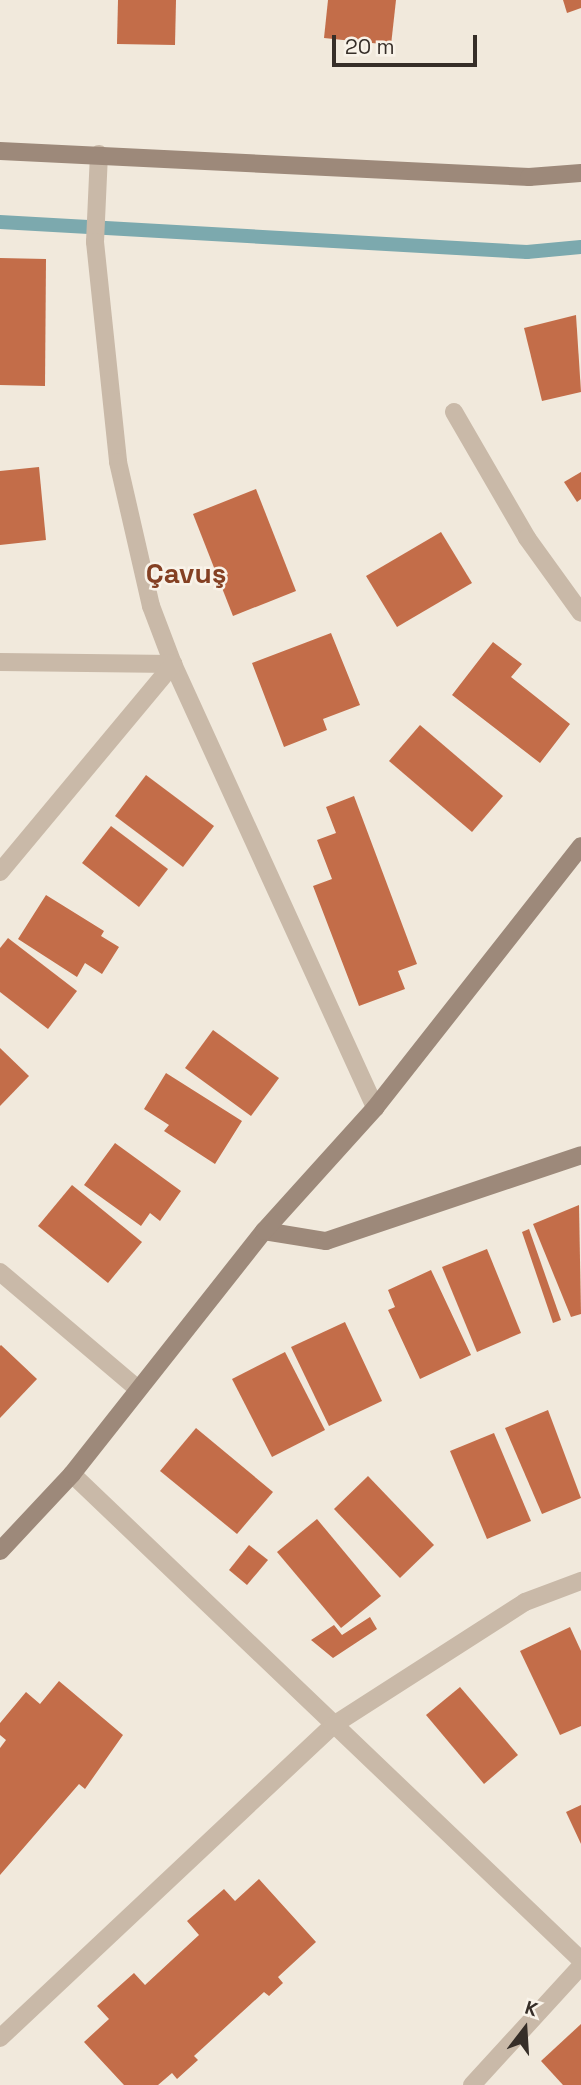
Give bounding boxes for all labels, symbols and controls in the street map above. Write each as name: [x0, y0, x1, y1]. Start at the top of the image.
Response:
scale bar: [336, 21, 481, 65]
text: 20 m: [345, 33, 395, 60]
district label: Çavuş: [146, 556, 226, 590]
north arrow: [490, 1994, 560, 2064]
text: K: [522, 1995, 541, 2022]

